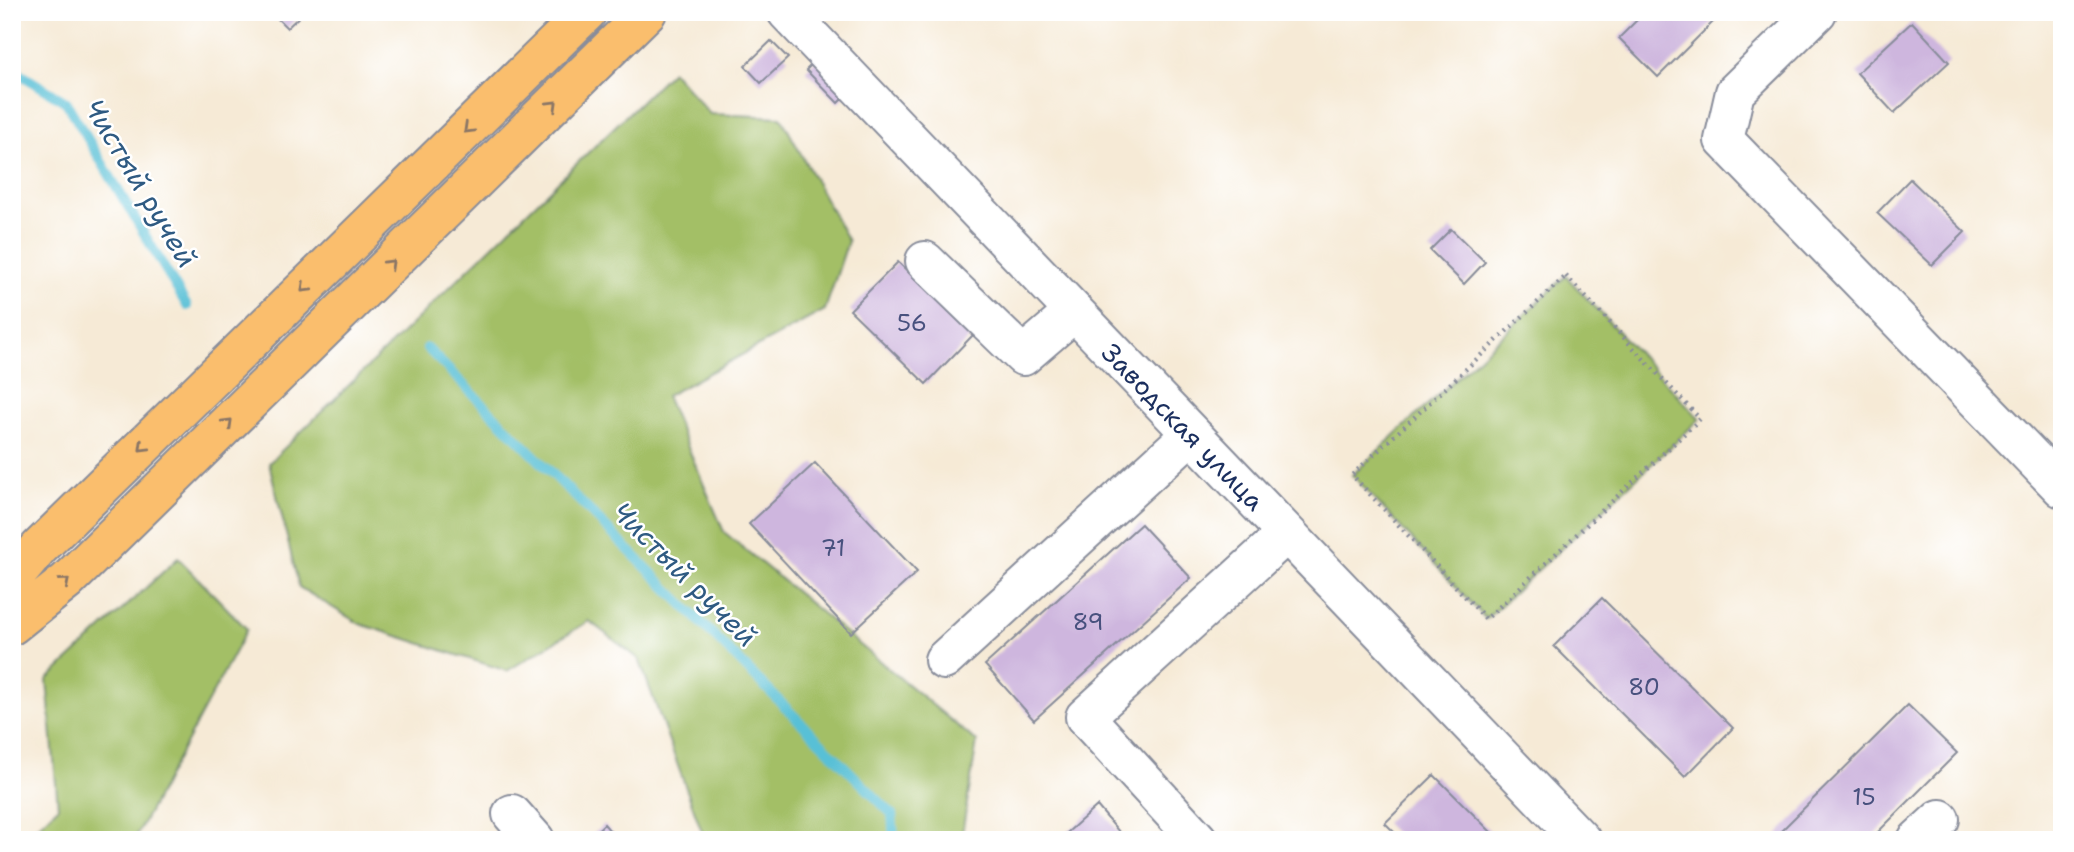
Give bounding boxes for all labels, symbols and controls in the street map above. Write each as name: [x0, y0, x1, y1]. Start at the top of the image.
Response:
water label: Чистый ручей: [76, 91, 206, 275]
one-way arrow: [544, 100, 557, 113]
one-way arrow: [463, 120, 476, 133]
one-way arrow: [382, 259, 395, 272]
one-way arrow: [301, 279, 314, 292]
house number: 56: [897, 308, 927, 338]
street label: Заводская улица: [1094, 335, 1272, 518]
one-way arrow: [219, 418, 232, 431]
one-way arrow: [138, 438, 151, 451]
water label: Чистый ручей: [604, 493, 766, 655]
house number: 71: [821, 533, 845, 563]
one-way arrow: [57, 578, 70, 590]
house number: 89: [1072, 607, 1104, 637]
house number: 80: [1628, 672, 1660, 702]
house number: 15: [1852, 782, 1876, 812]

